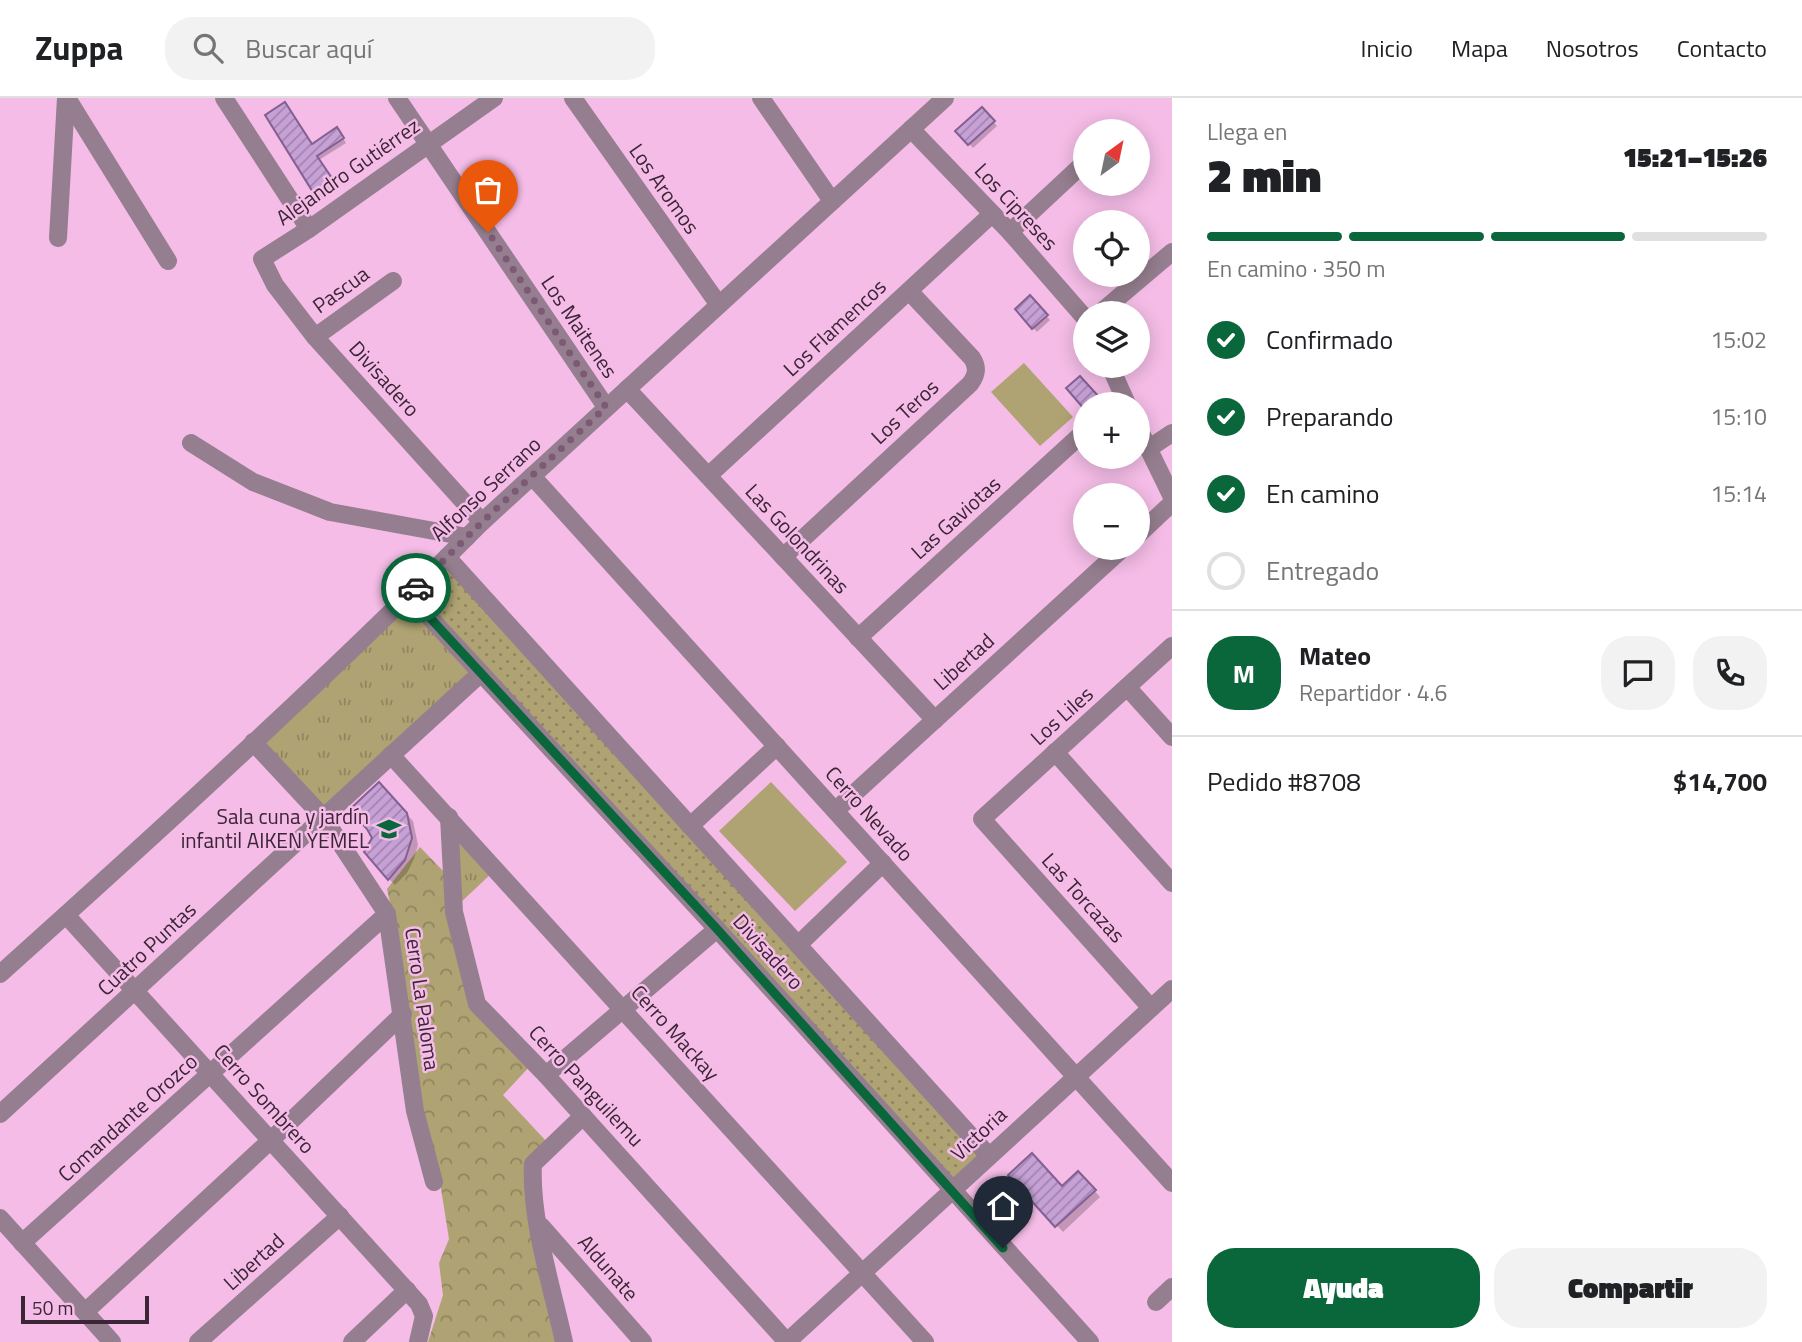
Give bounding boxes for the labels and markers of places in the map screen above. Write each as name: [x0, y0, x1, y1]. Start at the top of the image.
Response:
pin: [458, 160, 518, 232]
place label: Sala cuna y jardín infantil AIKEN YEMEL: [181, 800, 369, 856]
school or university icon: Sala cuna y jardín infantil AIKEN YEMEL: [375, 815, 403, 843]
pin: [973, 1176, 1033, 1248]

